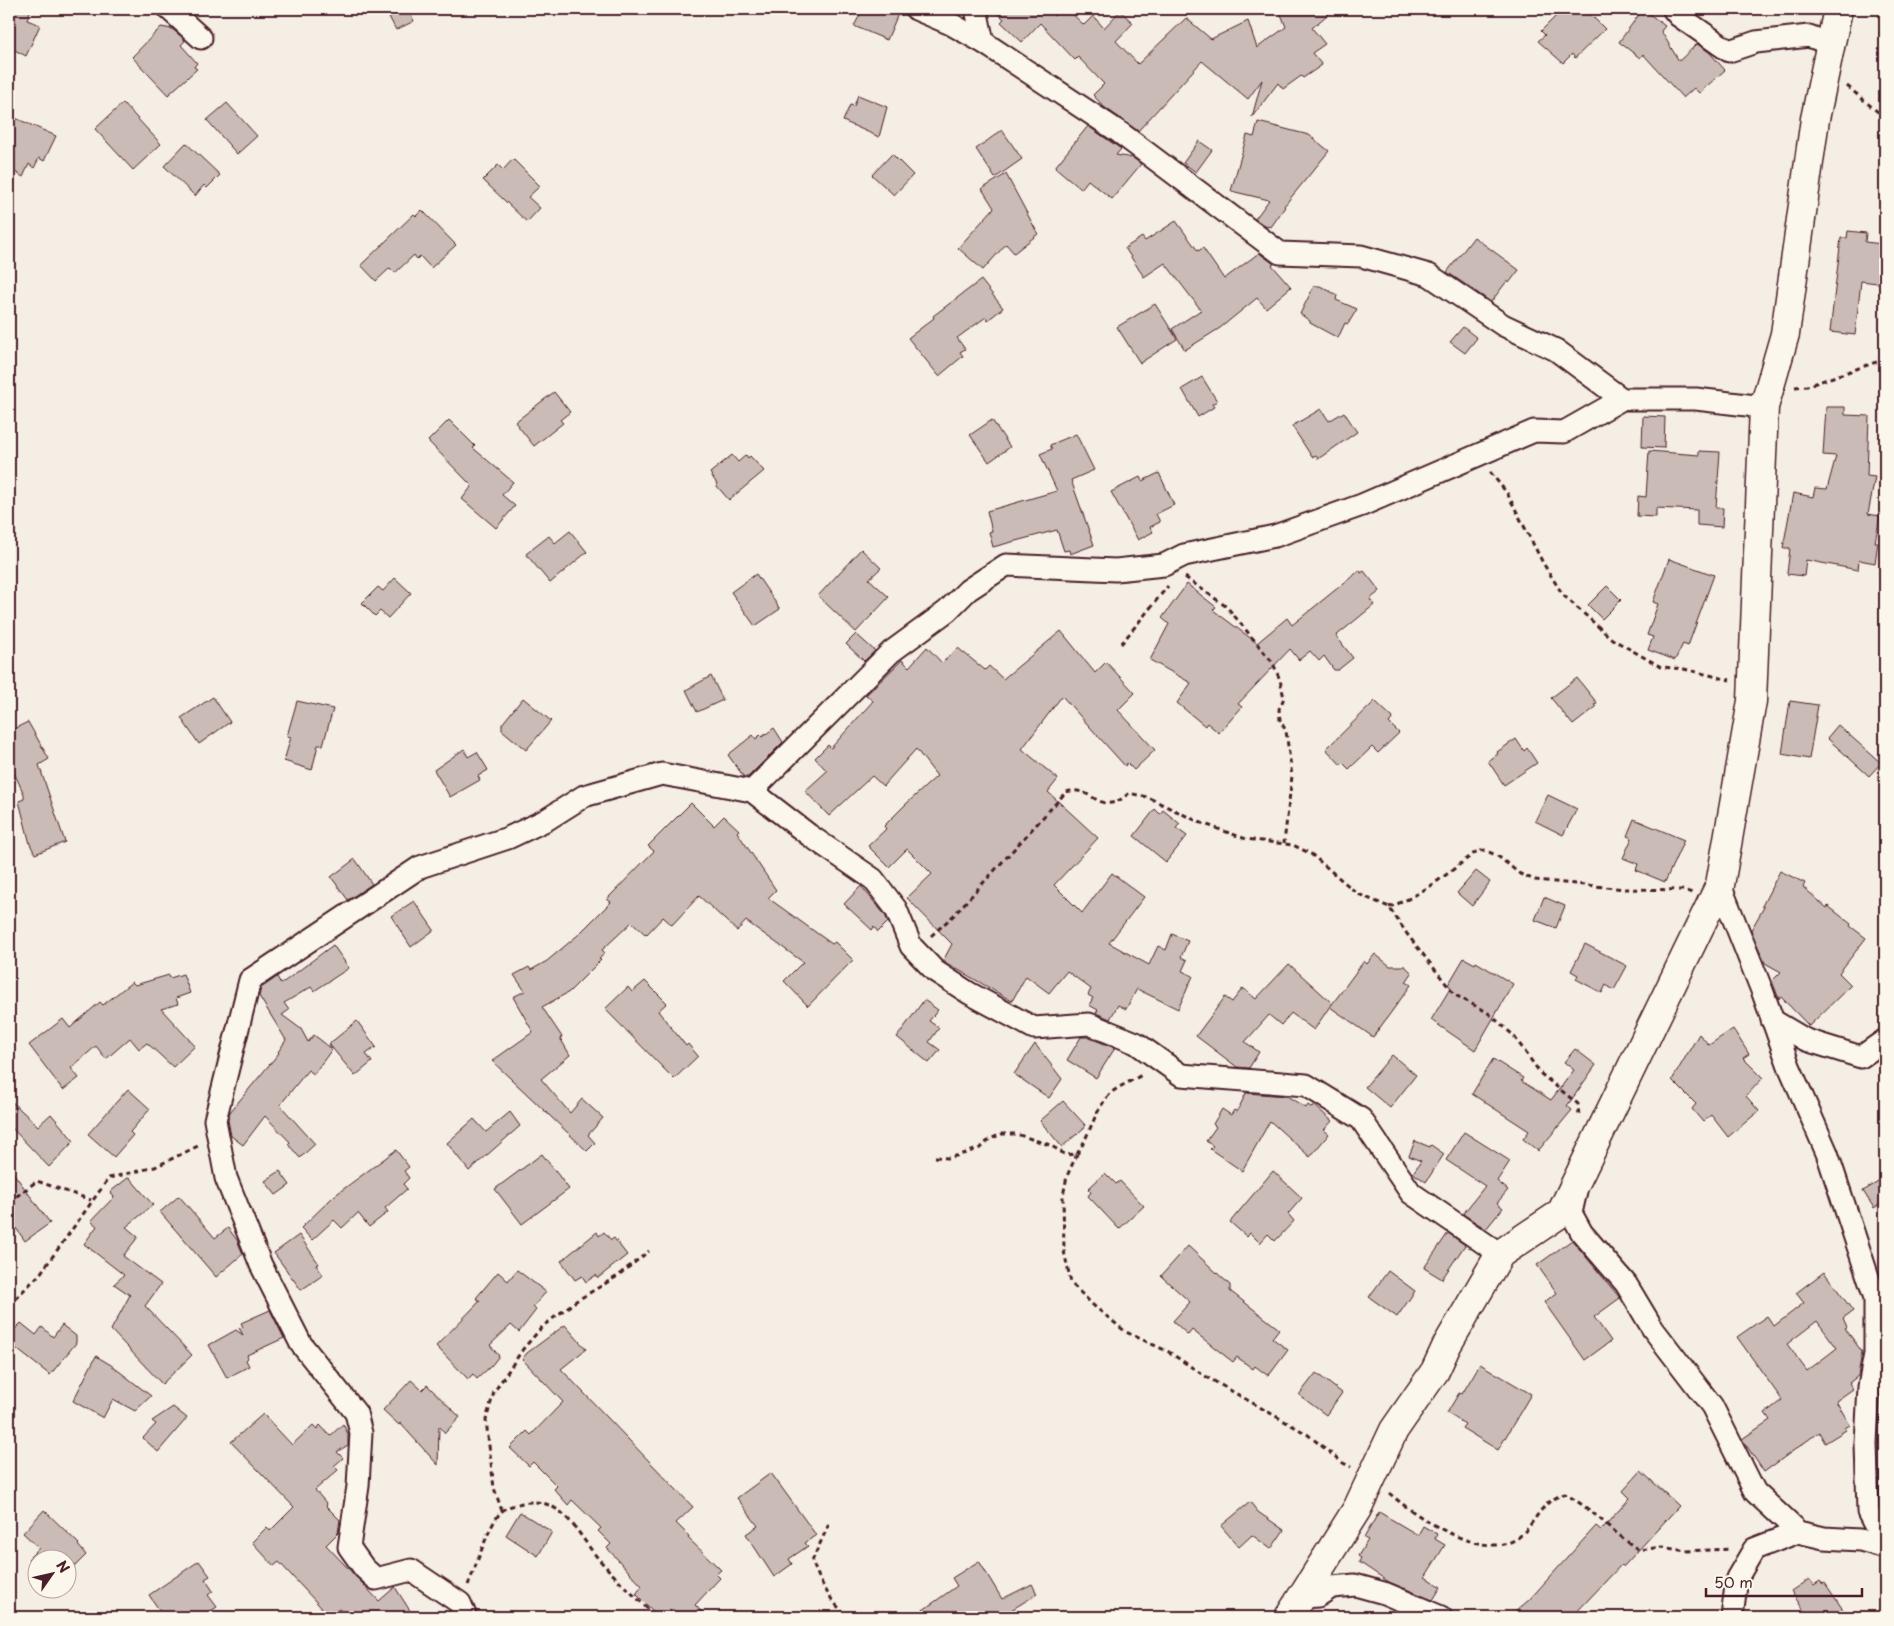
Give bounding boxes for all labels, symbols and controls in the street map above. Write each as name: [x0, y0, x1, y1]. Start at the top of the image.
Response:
north arrow: [28, 1548, 78, 1598]
text: N: [51, 1556, 75, 1577]
scale bar: [1706, 1566, 1863, 1598]
text: 50 m: [1714, 1570, 1753, 1593]

